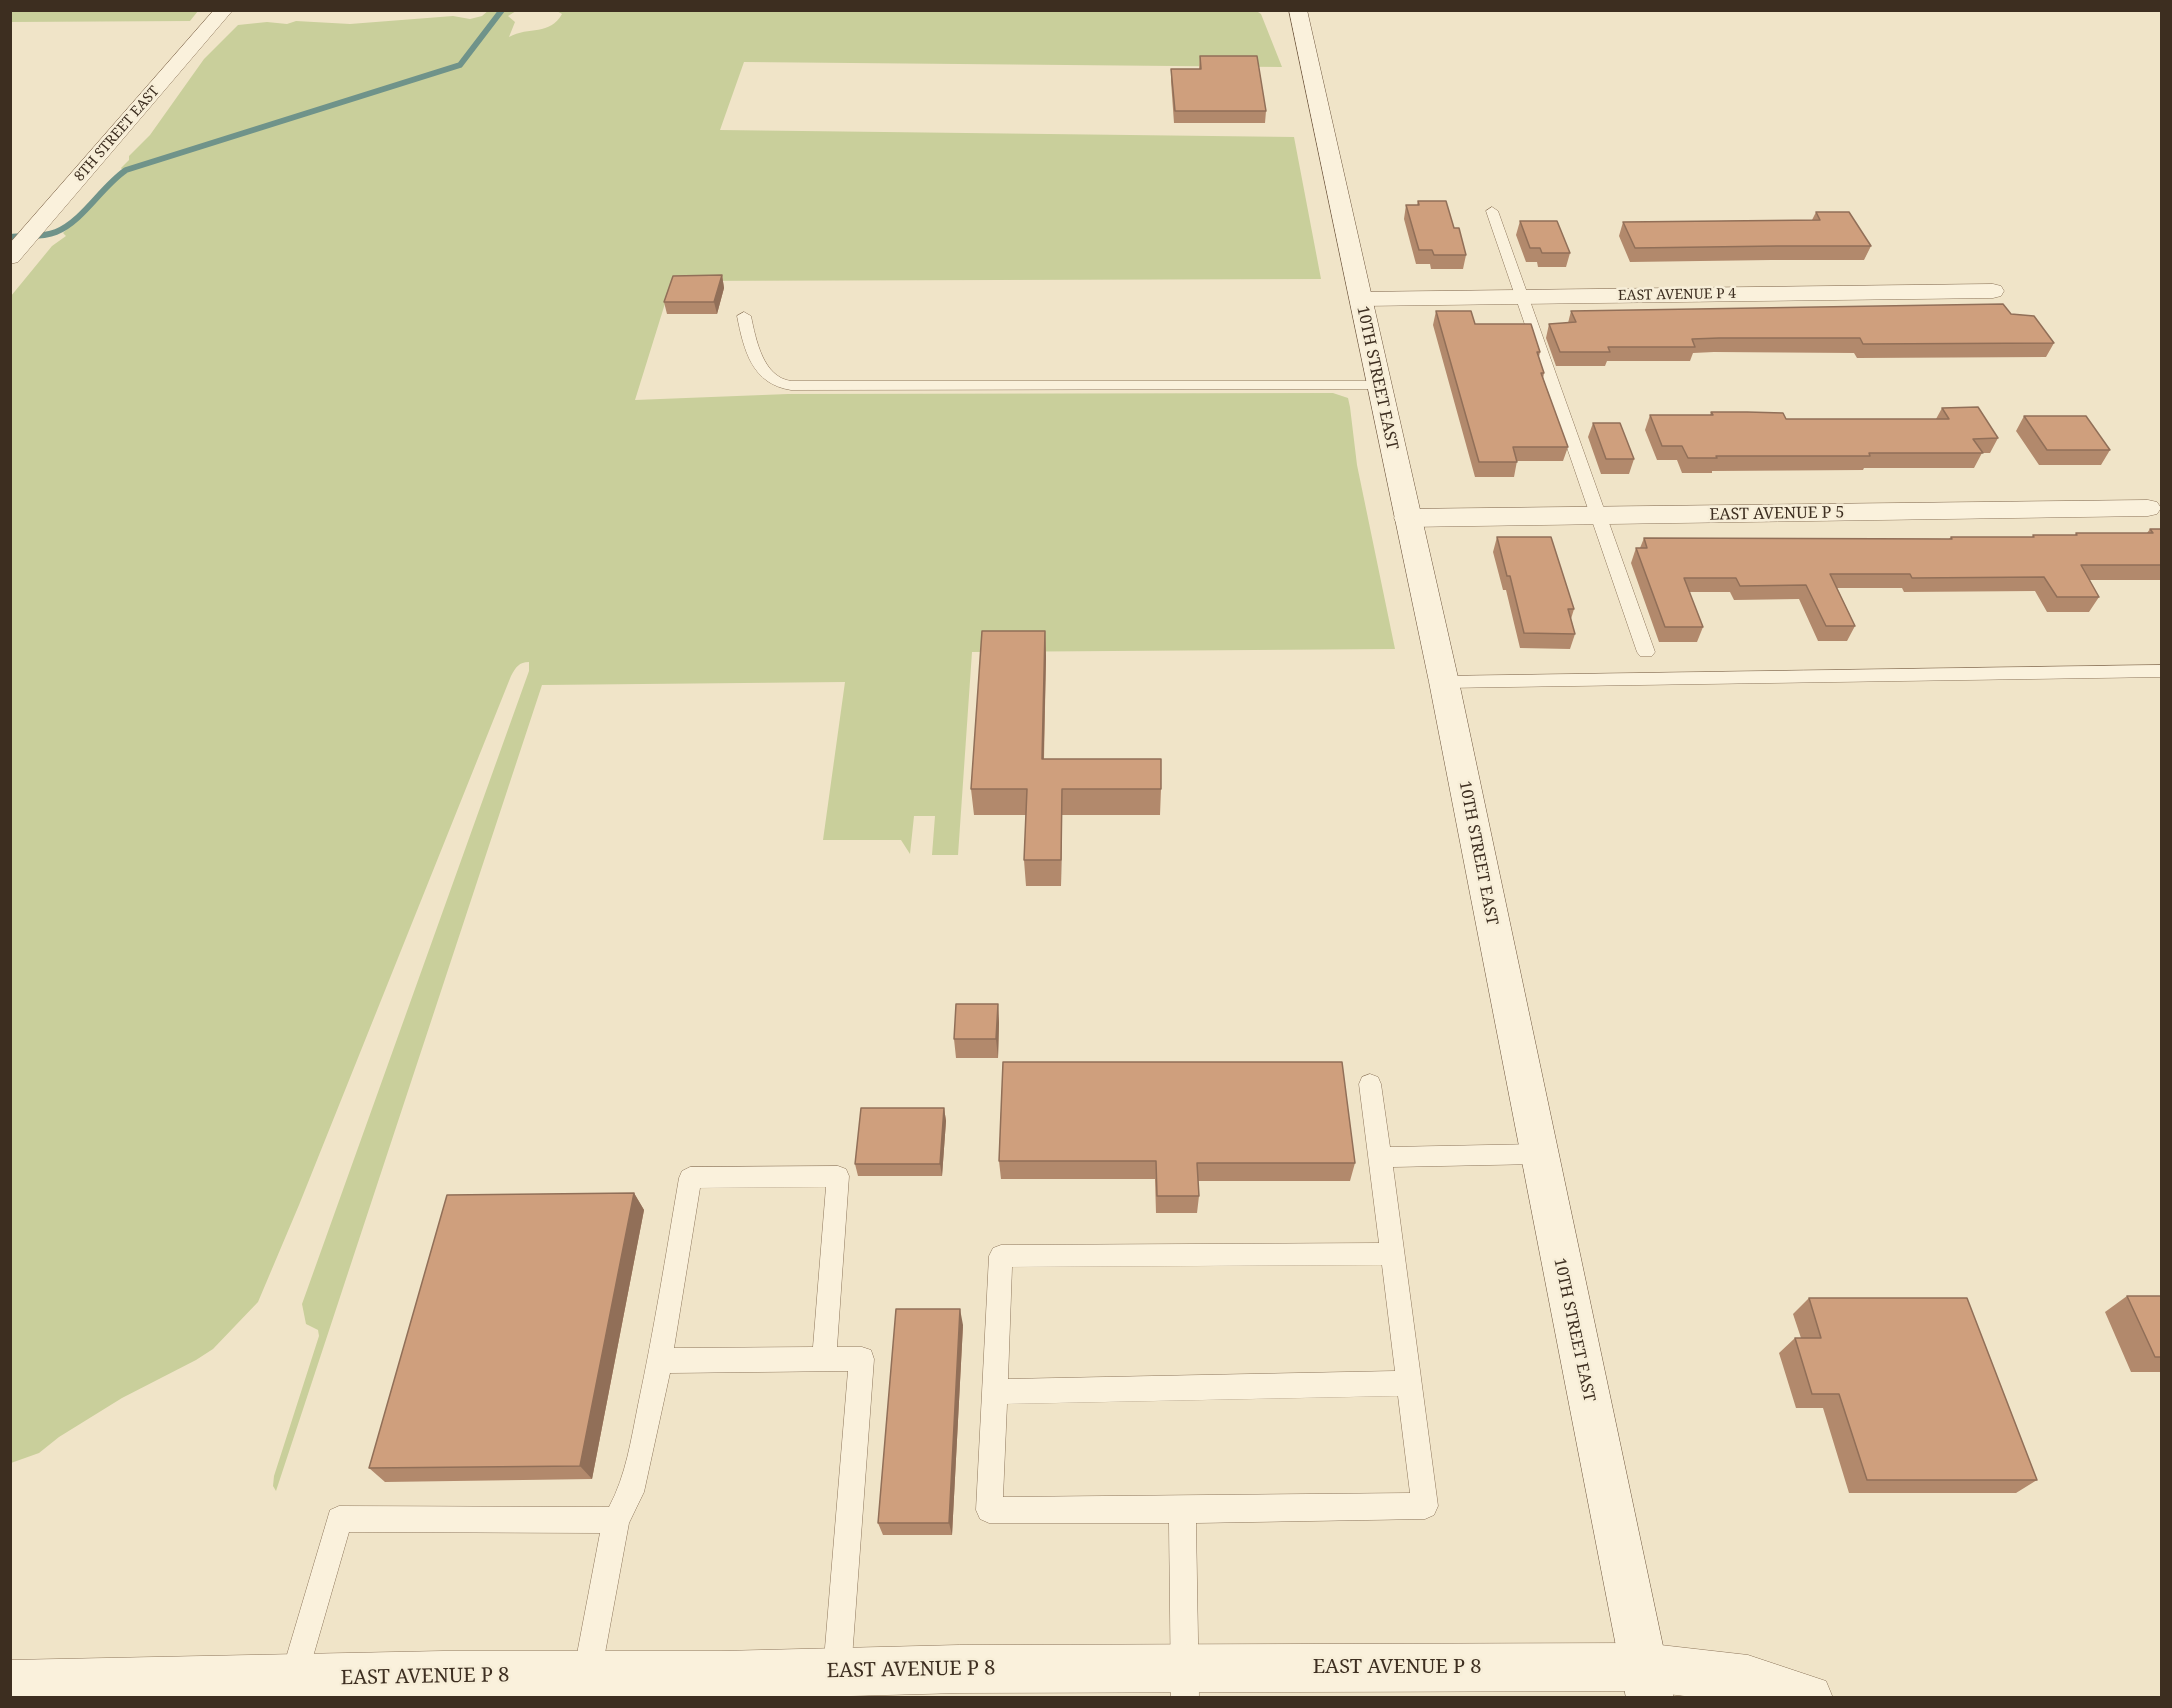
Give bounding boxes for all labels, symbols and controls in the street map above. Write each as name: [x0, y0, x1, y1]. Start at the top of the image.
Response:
street label: 8TH STREET EAST: [71, 83, 163, 185]
street label: EAST AVENUE P 4: [1618, 286, 1736, 304]
street label: 10TH STREET EAST: [1352, 304, 1402, 452]
street label: EAST AVENUE P 5: [1709, 503, 1845, 525]
street label: 10TH STREET EAST: [1455, 779, 1501, 927]
street label: 10TH STREET EAST: [1549, 1256, 1599, 1404]
street label: EAST AVENUE P 8: [1313, 1655, 1481, 1679]
street label: EAST AVENUE P 8: [826, 1657, 996, 1683]
street label: EAST AVENUE P 8: [340, 1664, 510, 1690]

